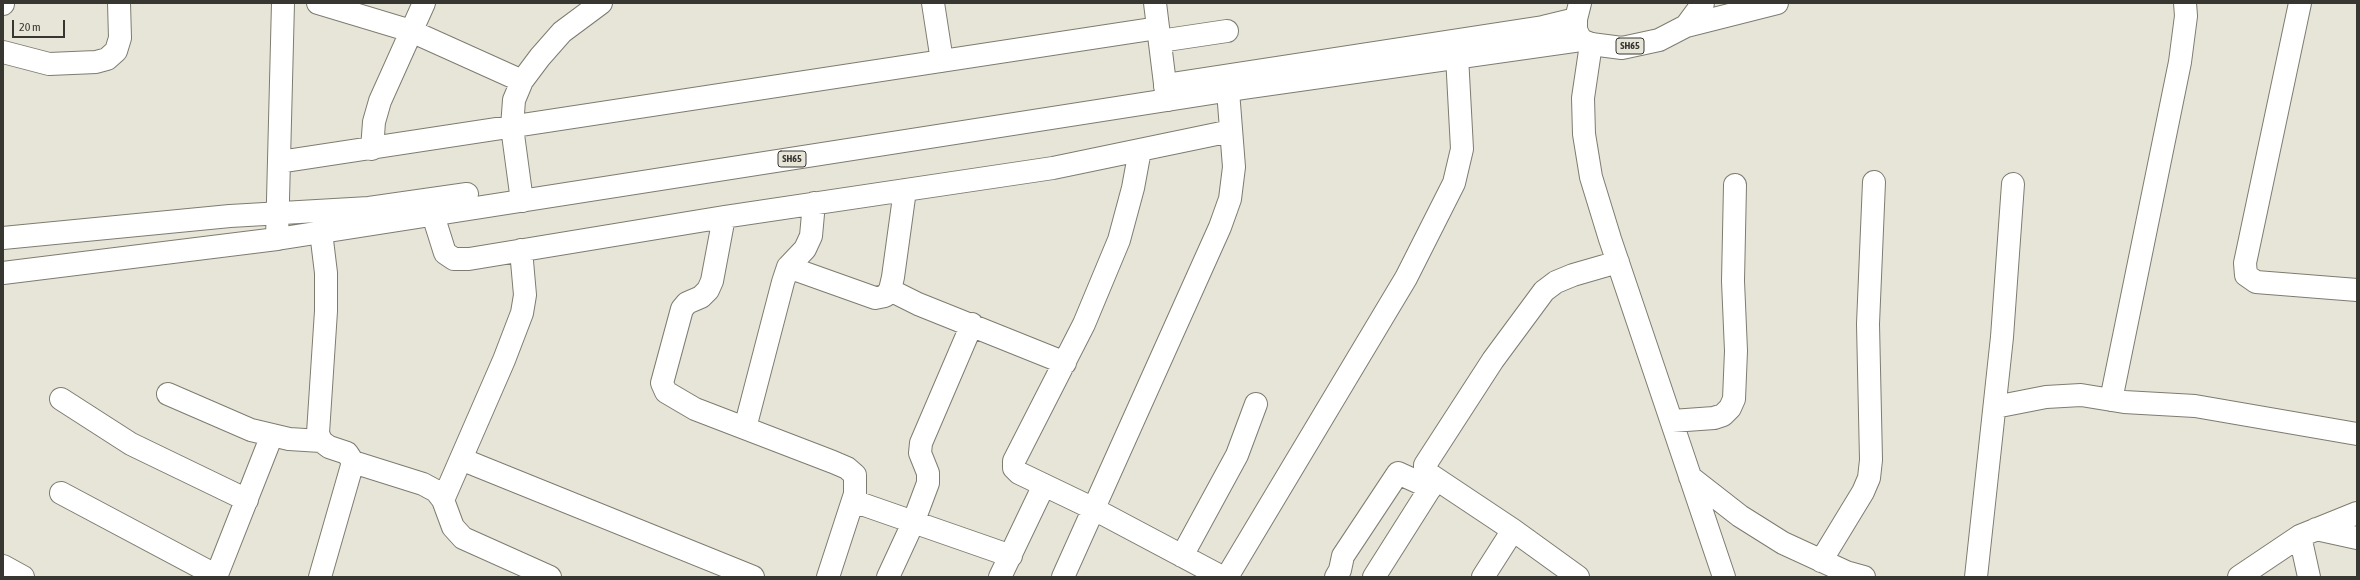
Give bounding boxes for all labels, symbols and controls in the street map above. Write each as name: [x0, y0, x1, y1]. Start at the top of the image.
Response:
scale bar: [14, 12, 67, 38]
text: 20 m: [19, 20, 41, 34]
road number: SH65: [1616, 38, 1644, 54]
road number: SH65: [778, 151, 806, 167]

